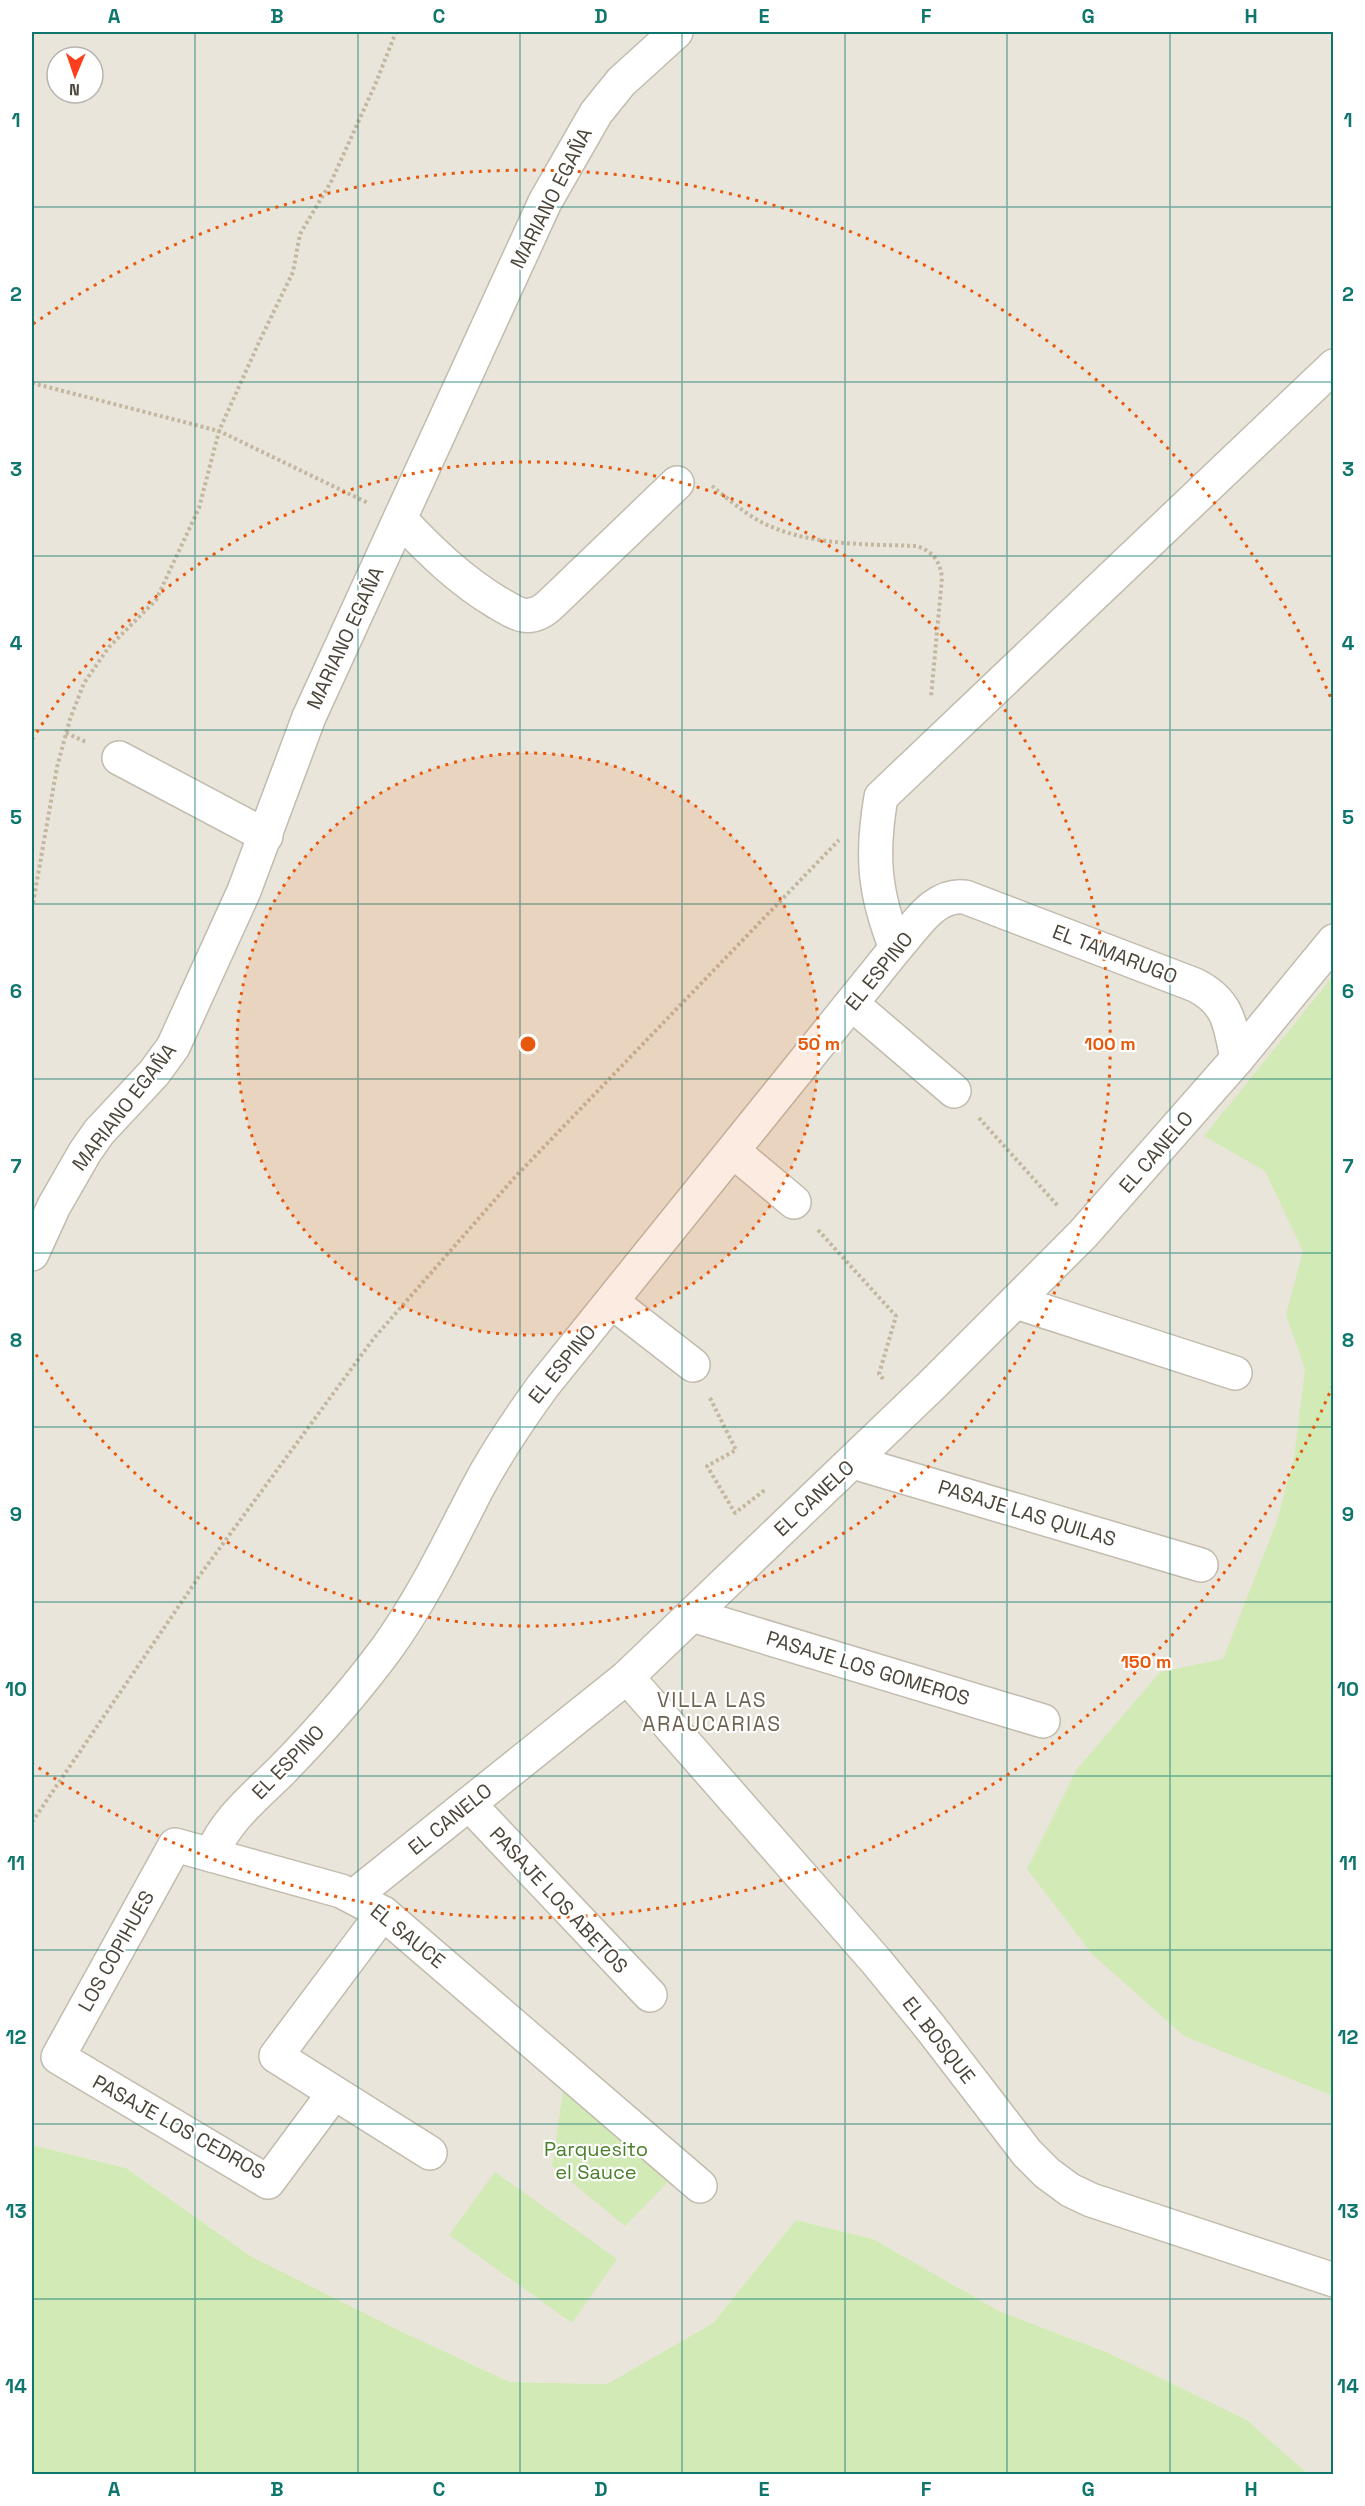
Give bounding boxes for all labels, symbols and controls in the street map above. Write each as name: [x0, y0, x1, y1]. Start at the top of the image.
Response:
text: A: [108, 3, 121, 29]
text: B: [270, 3, 284, 29]
text: C: [433, 3, 446, 29]
text: D: [594, 3, 608, 29]
text: E: [758, 3, 770, 29]
text: F: [921, 3, 932, 29]
text: G: [1081, 3, 1095, 29]
text: H: [1244, 3, 1258, 29]
north arrow: [45, 45, 105, 105]
text: N: [69, 79, 80, 100]
text: 1: [11, 107, 21, 133]
text: 1: [1343, 107, 1353, 133]
street label: MARIANO EGAÑA: [504, 123, 598, 273]
text: 2: [10, 281, 22, 307]
text: 2: [1342, 281, 1354, 307]
text: 3: [10, 456, 22, 482]
text: 3: [1342, 456, 1354, 482]
street label: MARIANO EGAÑA: [301, 562, 390, 714]
text: 4: [10, 630, 23, 656]
text: 4: [1342, 630, 1355, 656]
text: 5: [10, 804, 22, 830]
text: 5: [1342, 804, 1354, 830]
street label: EL TAMARUGO: [1049, 918, 1181, 990]
street label: EL ESPINO: [839, 926, 919, 1016]
text: 6: [10, 978, 22, 1004]
text: 6: [1342, 978, 1354, 1004]
text: 50 m: [798, 1032, 840, 1055]
text: 100 m: [1084, 1032, 1136, 1055]
centre of rings: [518, 1034, 538, 1054]
street label: MARIANO EGAÑA: [66, 1038, 182, 1176]
street label: EL CANELO: [1113, 1106, 1199, 1198]
text: 7: [10, 1153, 22, 1179]
text: 7: [1342, 1153, 1354, 1179]
street label: EL ESPINO: [522, 1319, 602, 1409]
text: 8: [10, 1327, 22, 1353]
text: 8: [1342, 1327, 1354, 1353]
street label: EL CANELO: [768, 1454, 860, 1542]
street label: PASAJE LAS QUILAS: [935, 1474, 1119, 1552]
text: 9: [10, 1501, 22, 1527]
text: 9: [1342, 1501, 1354, 1527]
street label: PASAJE LOS GOMEROS: [763, 1625, 973, 1711]
text: 150 m: [1121, 1650, 1171, 1673]
text: 10: [5, 1676, 27, 1702]
text: 10: [1337, 1676, 1359, 1702]
district label: VILLA LAS ARAUCARIAS: [642, 1686, 782, 1737]
street label: EL ESPINO: [246, 1719, 330, 1805]
street label: EL CANELO: [403, 1777, 497, 1861]
street label: PASAJE LOS ABETOS: [484, 1821, 634, 1979]
text: 11: [7, 1850, 25, 1876]
text: 11: [1339, 1850, 1357, 1876]
street label: LOS COPIHUES: [72, 1886, 160, 2016]
street label: EL SAUCE: [365, 1898, 451, 1974]
street label: EL BOSQUE: [897, 1991, 981, 2089]
text: 12: [6, 2024, 27, 2050]
text: 12: [1338, 2024, 1359, 2050]
street label: PASAJE LOS CEDROS: [88, 2069, 270, 2185]
park label: Parquesito el Sauce: [544, 2136, 648, 2185]
text: 13: [5, 2198, 27, 2224]
text: 13: [1337, 2198, 1359, 2224]
text: 14: [5, 2373, 27, 2399]
text: 14: [1337, 2373, 1359, 2399]
text: A: [108, 2476, 121, 2502]
text: B: [270, 2476, 284, 2502]
text: C: [433, 2476, 446, 2502]
text: D: [594, 2476, 608, 2502]
text: E: [758, 2476, 770, 2502]
text: F: [921, 2476, 932, 2502]
text: G: [1081, 2476, 1095, 2502]
text: H: [1244, 2476, 1258, 2502]

